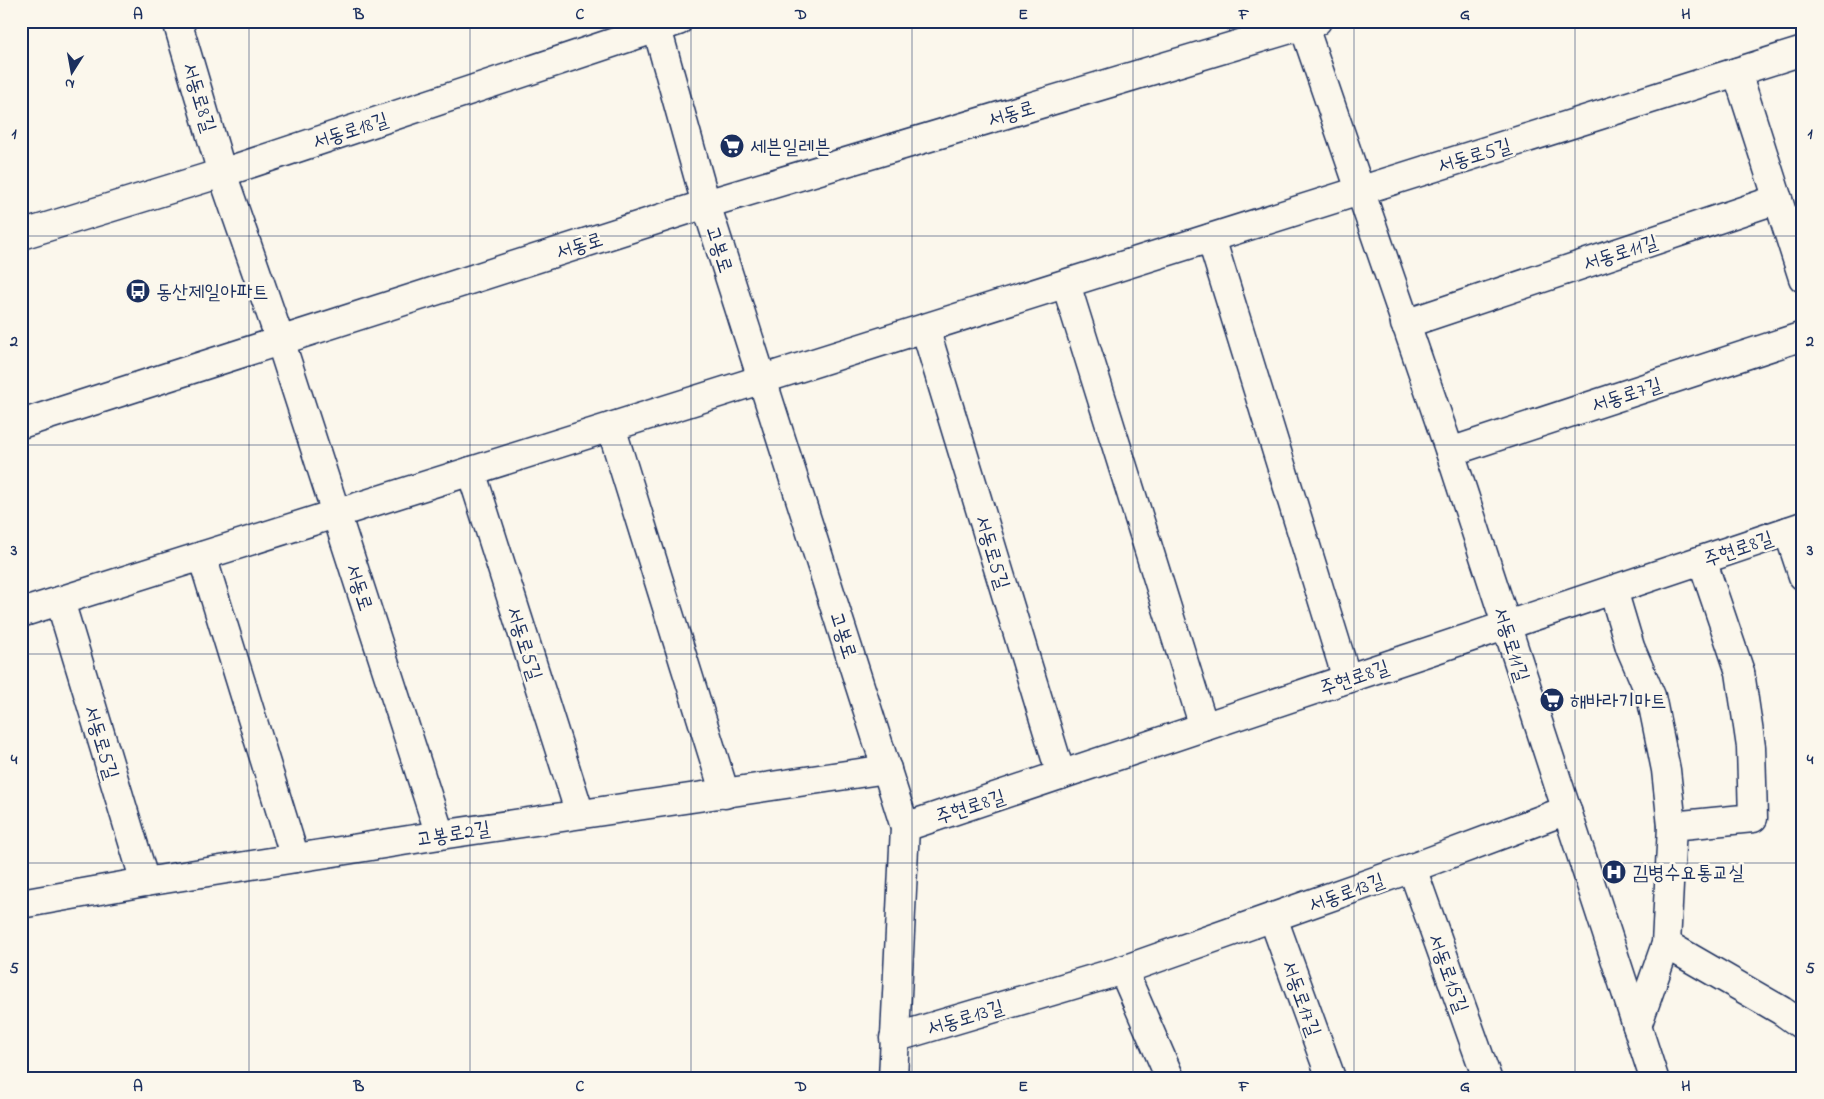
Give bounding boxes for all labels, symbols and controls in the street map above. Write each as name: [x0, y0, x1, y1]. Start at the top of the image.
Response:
text: A: [133, 3, 143, 27]
text: B: [353, 3, 365, 27]
text: C: [576, 3, 585, 27]
text: D: [794, 3, 807, 27]
text: E: [1018, 3, 1028, 27]
text: F: [1238, 3, 1250, 27]
text: G: [1460, 3, 1470, 27]
text: H: [1681, 3, 1691, 27]
north arrow: [48, 48, 98, 98]
street label: 서동로8길: [173, 59, 222, 136]
text: N: [63, 72, 76, 94]
street label: 서동로: [984, 94, 1039, 136]
street label: 서동로18길: [309, 106, 392, 158]
text: 1: [11, 122, 17, 146]
text: 1: [1807, 122, 1813, 146]
street label: 서동로5길: [1434, 132, 1515, 182]
supermarket icon: 세븐일레븐: [719, 133, 745, 159]
place label: 세븐일레븐: [750, 134, 830, 163]
street label: 고봉로: [696, 222, 739, 277]
street label: 서동로: [552, 226, 607, 269]
street label: 서동로11길: [1580, 229, 1662, 280]
bus stop icon: 동산제일아파트: [125, 278, 151, 304]
place label: 동산제일아파트: [156, 279, 269, 308]
text: 2: [9, 330, 18, 354]
text: 2: [1805, 330, 1814, 354]
street label: 서동로7길: [1588, 371, 1666, 421]
street label: 서동로5길: [966, 512, 1016, 593]
street label: 주현로8길: [1700, 525, 1778, 576]
text: 3: [10, 539, 18, 563]
text: 3: [1806, 539, 1814, 563]
street label: 서동로: [336, 560, 379, 615]
street label: 서동로5길: [497, 603, 548, 684]
street label: 서동로11길: [1484, 604, 1535, 686]
street label: 고봉로: [820, 608, 863, 663]
street label: 주현로8길: [1316, 654, 1394, 705]
supermarket icon: 해바라기마트: [1539, 687, 1565, 713]
place label: 해바라기마트: [1570, 688, 1667, 717]
street label: 서동로5길: [75, 702, 125, 783]
text: 4: [10, 748, 18, 772]
text: 4: [1806, 748, 1814, 772]
street label: 주현로8길: [932, 783, 1009, 833]
street label: 고봉로2길: [414, 815, 492, 856]
hospital icon: 김병수요통교실: [1601, 859, 1627, 885]
place label: 김병수요통교실: [1632, 860, 1745, 889]
street label: 서동로13길: [1305, 867, 1389, 921]
street label: 서동로15길: [1419, 930, 1474, 1017]
text: 5: [9, 957, 19, 981]
street label: 서동로17길: [1273, 957, 1327, 1041]
text: 5: [1805, 957, 1815, 981]
street label: 서동로13길: [924, 994, 1008, 1045]
text: A: [133, 1075, 143, 1099]
text: B: [353, 1075, 365, 1099]
text: C: [576, 1075, 585, 1099]
text: D: [794, 1075, 807, 1099]
text: E: [1018, 1075, 1028, 1099]
text: F: [1238, 1075, 1250, 1099]
text: G: [1460, 1075, 1470, 1099]
text: H: [1681, 1075, 1691, 1099]

